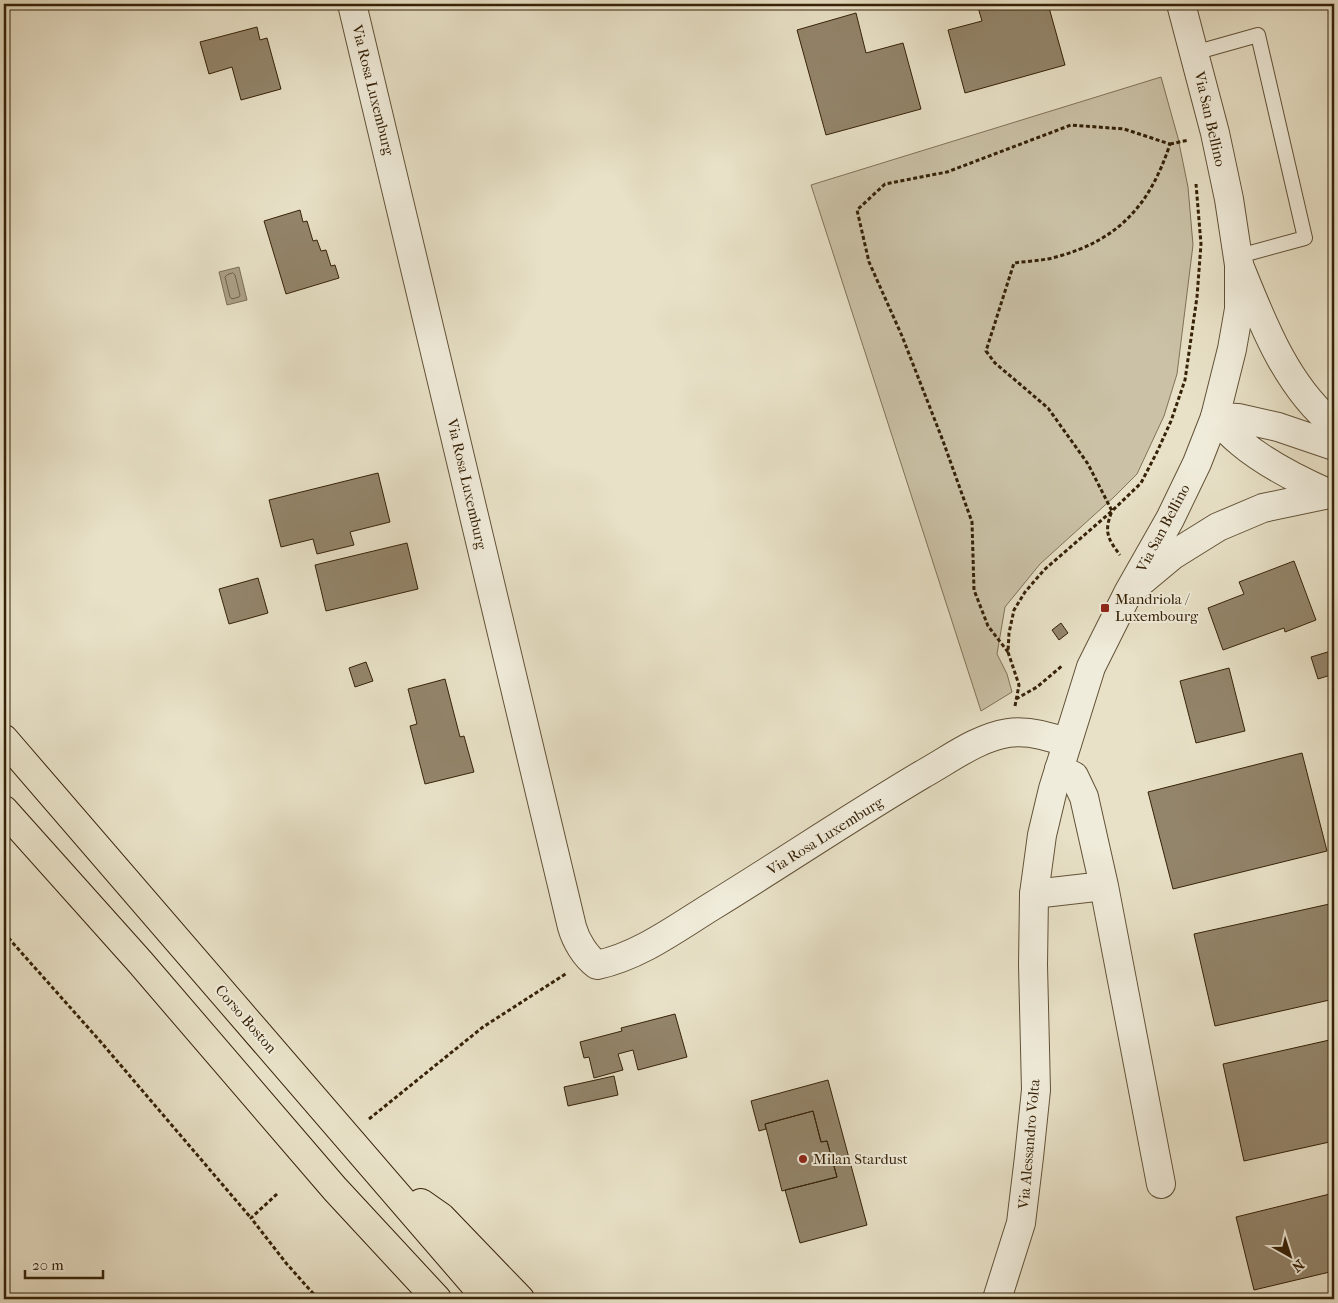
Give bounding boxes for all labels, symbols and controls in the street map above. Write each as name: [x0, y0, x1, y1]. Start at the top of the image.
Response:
street label: Via Rosa Luxemburg: [348, 22, 398, 158]
street label: Via San Bellino: [1190, 69, 1230, 169]
street label: Via Rosa Luxemburg: [443, 416, 491, 552]
street label: Via San Bellino: [1132, 481, 1194, 576]
place label: Mandriola / Luxembourg: [1115, 590, 1199, 625]
marker: Mandriola / Luxembourg: [1099, 602, 1111, 614]
street label: Via Rosa Luxemburg: [763, 792, 887, 880]
street label: Corso Boston: [211, 981, 281, 1057]
street label: Via Alessandro Volta: [1014, 1077, 1044, 1211]
place label: Milan Stardust: [813, 1150, 909, 1168]
marker: Milan Stardust: [797, 1153, 809, 1165]
north arrow: [1266, 1230, 1316, 1280]
scale bar: [25, 1248, 102, 1280]
text: 20 m: [32, 1256, 64, 1274]
text: N: [1288, 1256, 1307, 1276]

